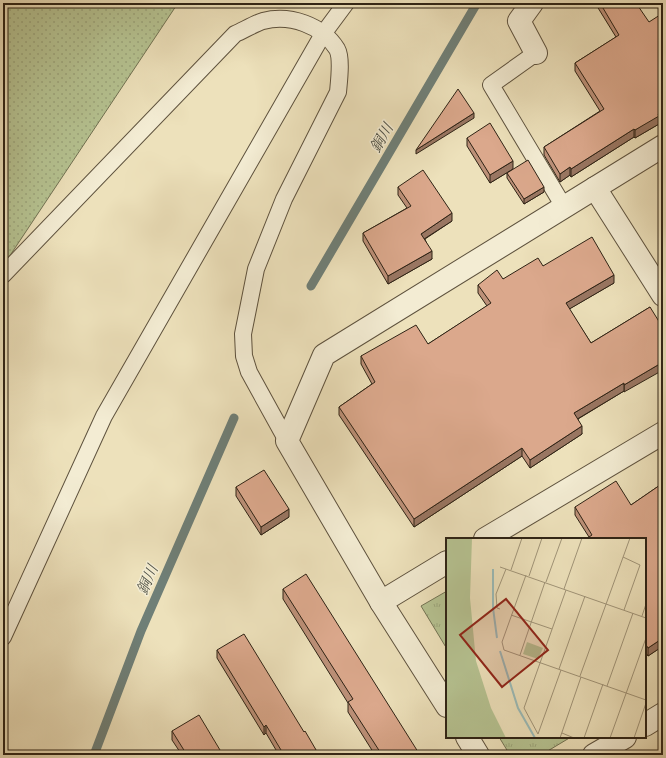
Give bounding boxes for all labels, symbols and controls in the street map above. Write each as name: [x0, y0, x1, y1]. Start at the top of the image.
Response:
water label: 銅川: [366, 119, 399, 156]
inset map: [446, 538, 646, 738]
water label: 銅川: [133, 561, 164, 598]

